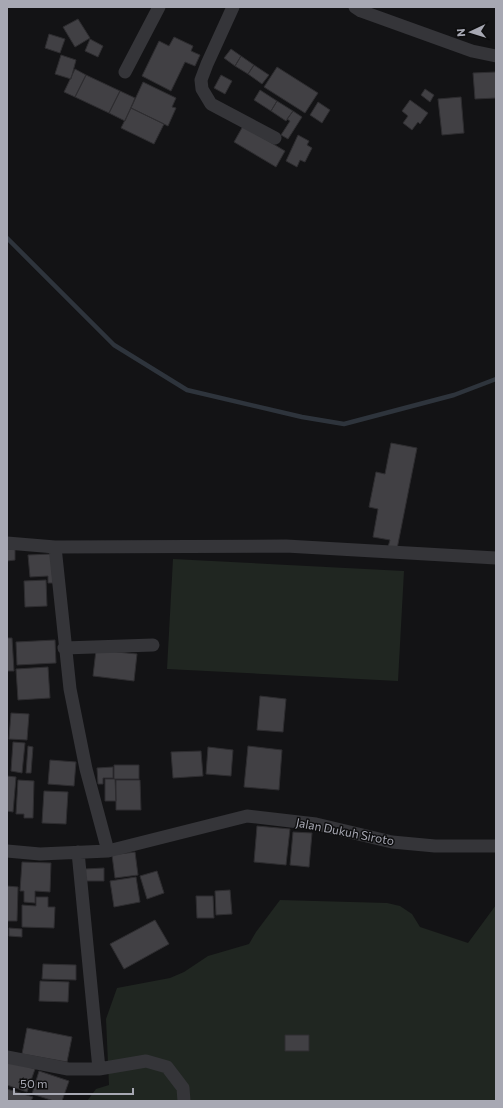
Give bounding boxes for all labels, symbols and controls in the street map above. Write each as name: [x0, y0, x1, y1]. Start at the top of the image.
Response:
north arrow: [451, 12, 491, 52]
text: N: [454, 28, 467, 37]
street label: Jalan Dukuh Siroto: [295, 815, 396, 848]
scale bar: [14, 1070, 133, 1096]
text: 50 m: [20, 1076, 48, 1090]

